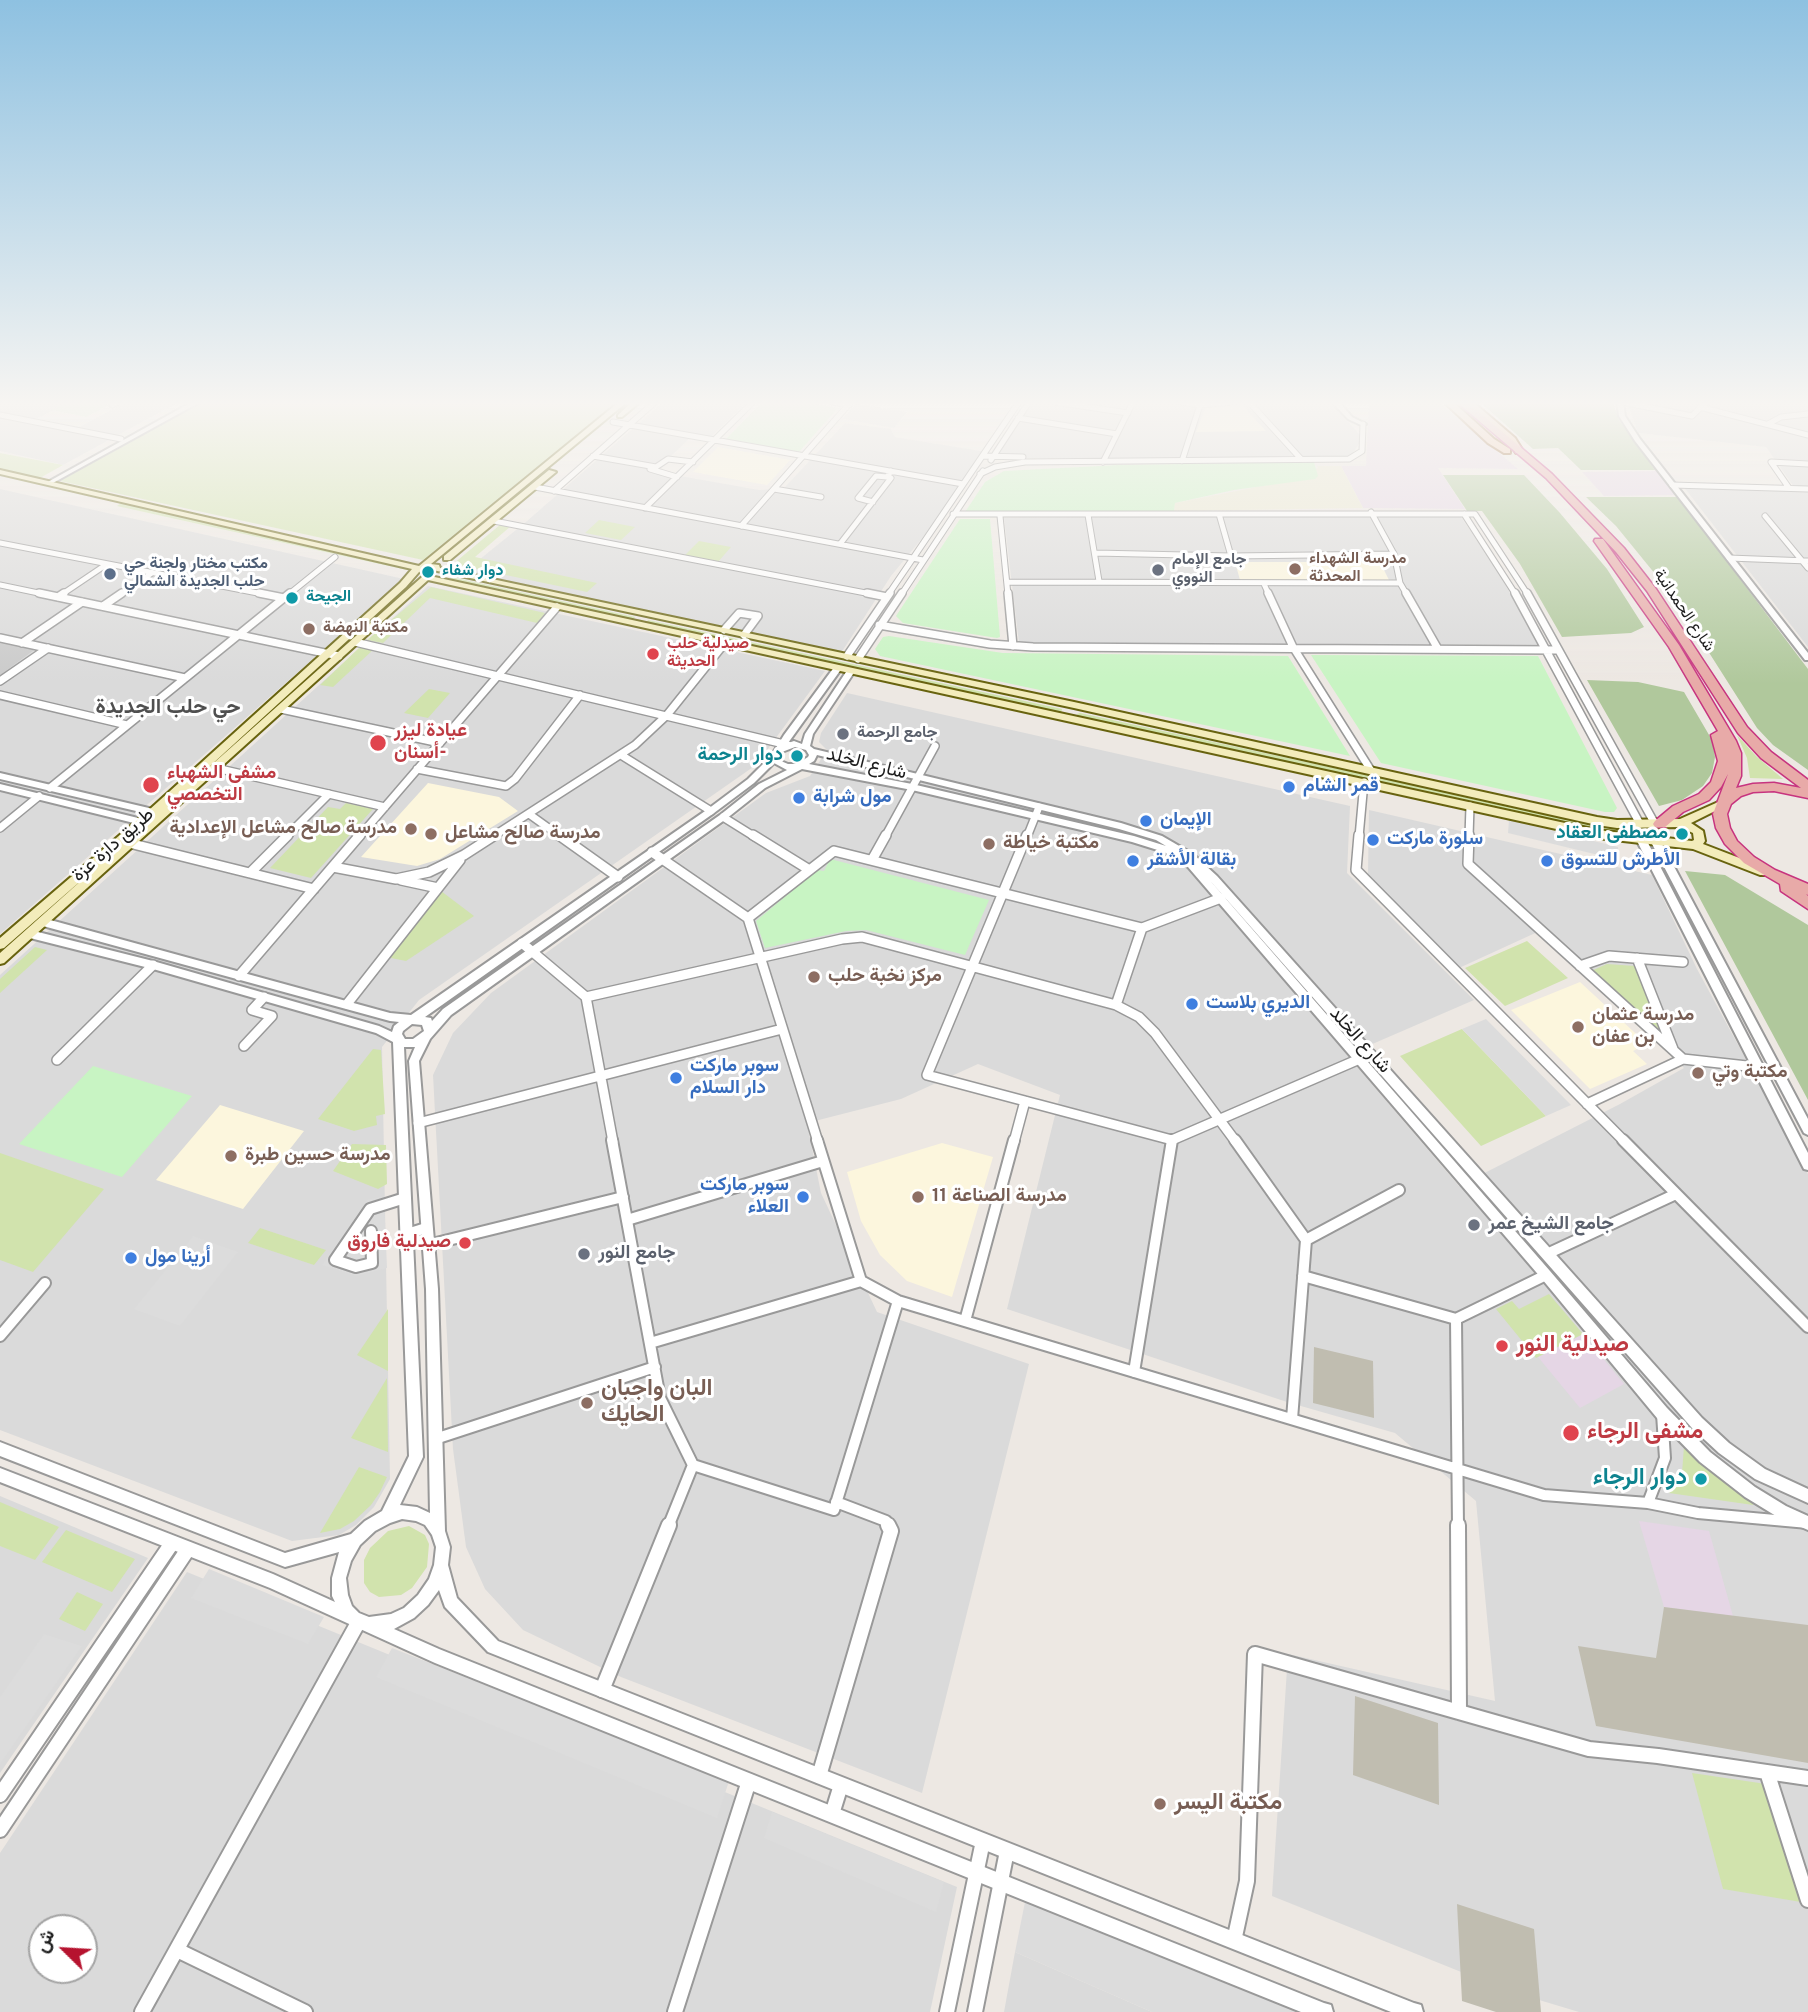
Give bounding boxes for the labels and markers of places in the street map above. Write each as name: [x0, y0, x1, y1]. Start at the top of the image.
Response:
place label: مدرسة الشهداء المحدثة: [1309, 550, 1406, 588]
place label: جامع الإمام النووي: [1172, 551, 1246, 589]
place label: مكتب مختار ولجنة حي حلب الجديدة الشمالي: [124, 555, 268, 593]
marker: مدرسة الشهداء المحدثة: [1287, 561, 1303, 577]
place label: دوار شفاء: [442, 562, 503, 582]
marker: جامع الإمام النووي: [1150, 562, 1166, 578]
marker: دوار شفاء: [420, 564, 436, 580]
marker: مكتب مختار ولجنة حي حلب الجديدة الشمالي: [102, 566, 118, 582]
place label: الجيحة: [306, 588, 351, 608]
marker: الجيحة: [284, 590, 300, 606]
place label: مكتبة النهضة: [323, 619, 408, 639]
marker: مكتبة النهضة: [301, 621, 317, 637]
place label: صيدلية حلب الحديثة: [667, 635, 749, 673]
marker: صيدلية حلب الحديثة: [645, 646, 661, 662]
place label: عيادة ليزر أسنان-: [394, 721, 467, 765]
place label: جامع الرحمة: [857, 724, 937, 744]
marker: جامع الرحمة: [835, 726, 851, 742]
marker: عيادة ليزر أسنان-: [368, 733, 388, 753]
place label: دوار الرحمة: [698, 745, 783, 767]
marker: دوار الرحمة: [789, 748, 805, 764]
place label: مشفى الشهباء التخصصي: [167, 763, 276, 807]
marker: مشفى الشهباء التخصصي: [141, 775, 161, 795]
place label: قمر الشام: [1303, 776, 1379, 798]
marker: قمر الشام: [1281, 779, 1297, 795]
place label: مول شرابة: [813, 787, 891, 809]
marker: مول شرابة: [791, 790, 807, 806]
place label: الإيمان: [1160, 810, 1212, 832]
marker: الإيمان: [1138, 813, 1154, 829]
place label: مدرسة صالح مشاعل الإعدادية: [169, 818, 397, 840]
marker: مدرسة صالح مشاعل الإعدادية: [403, 821, 419, 837]
place label: مدرسة صالح مشاعل: [445, 823, 601, 845]
place label: مصطفى العقاد: [1556, 823, 1668, 845]
marker: مدرسة صالح مشاعل: [423, 826, 439, 842]
marker: مصطفى العقاد: [1674, 826, 1690, 842]
place label: سلورة ماركت: [1387, 829, 1483, 851]
marker: سلورة ماركت: [1365, 832, 1381, 848]
place label: مكتبة خياطة: [1003, 833, 1099, 855]
marker: مكتبة خياطة: [981, 836, 997, 852]
place label: بقالة الأشقر: [1147, 850, 1236, 872]
place label: الأطرش للتسوق: [1561, 850, 1680, 872]
marker: بقالة الأشقر: [1125, 853, 1141, 869]
marker: الأطرش للتسوق: [1539, 853, 1555, 869]
place label: مركز نخبة حلب: [828, 966, 942, 988]
marker: مركز نخبة حلب: [806, 969, 822, 985]
place label: الديري بلاست: [1206, 993, 1310, 1015]
marker: الديري بلاست: [1184, 996, 1200, 1012]
place label: مدرسة عثمان بن عفان: [1592, 1005, 1694, 1049]
marker: مدرسة عثمان بن عفان: [1570, 1019, 1586, 1035]
place label: سوبر ماركت دار السلام: [690, 1056, 779, 1100]
place label: مكتبة وتي: [1712, 1062, 1788, 1084]
marker: مكتبة وتي: [1690, 1065, 1706, 1081]
marker: سوبر ماركت دار السلام: [668, 1070, 684, 1086]
place label: مدرسة حسين طبرة: [245, 1145, 391, 1167]
marker: مدرسة حسين طبرة: [223, 1148, 239, 1164]
place label: سوبر ماركت العلاء: [700, 1175, 789, 1219]
place label: مدرسة الصناعة 11: [932, 1186, 1067, 1208]
marker: سوبر ماركت العلاء: [795, 1189, 811, 1205]
marker: مدرسة الصناعة 11: [910, 1189, 926, 1205]
place label: جامع الشيخ عمر: [1488, 1214, 1614, 1236]
marker: جامع الشيخ عمر: [1466, 1217, 1482, 1233]
place label: صيدلية فاروق: [347, 1232, 451, 1254]
marker: صيدلية فاروق: [457, 1235, 473, 1251]
place label: جامع النور: [598, 1243, 675, 1265]
marker: جامع النور: [576, 1246, 592, 1262]
place label: أرينا مول: [145, 1247, 211, 1269]
marker: أرينا مول: [123, 1250, 139, 1266]
place label: صيدلية النور: [1516, 1332, 1629, 1360]
marker: صيدلية النور: [1494, 1338, 1510, 1354]
place label: البان واجبان الحايك: [601, 1376, 713, 1430]
marker: البان واجبان الحايك: [579, 1395, 595, 1411]
place label: مشفى الرجاء: [1587, 1419, 1703, 1447]
marker: مشفى الرجاء: [1561, 1423, 1581, 1443]
place label: دوار الرجاء: [1593, 1465, 1687, 1493]
marker: دوار الرجاء: [1693, 1471, 1709, 1487]
place label: مكتبة اليسر: [1174, 1790, 1282, 1818]
marker: مكتبة اليسر: [1152, 1796, 1168, 1812]

